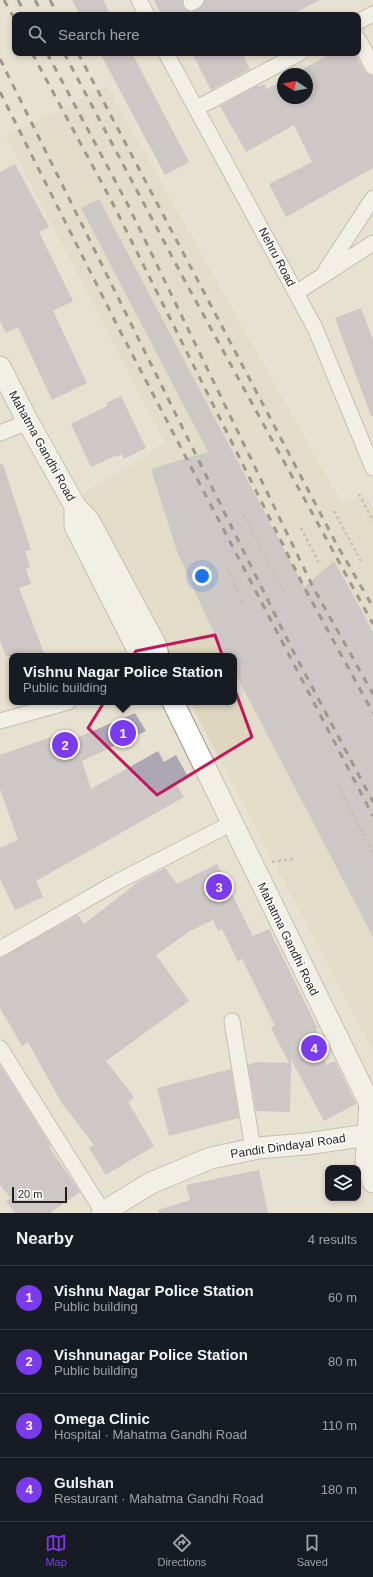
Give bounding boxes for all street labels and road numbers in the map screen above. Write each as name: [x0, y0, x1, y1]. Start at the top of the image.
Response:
street label: Nehru Road: [256, 225, 298, 289]
street label: Mahatma Gandhi Road: [6, 388, 78, 504]
street label: Mahatma Gandhi Road: [255, 880, 321, 998]
street label: Pandit Dindayal Road: [230, 1131, 346, 1161]

